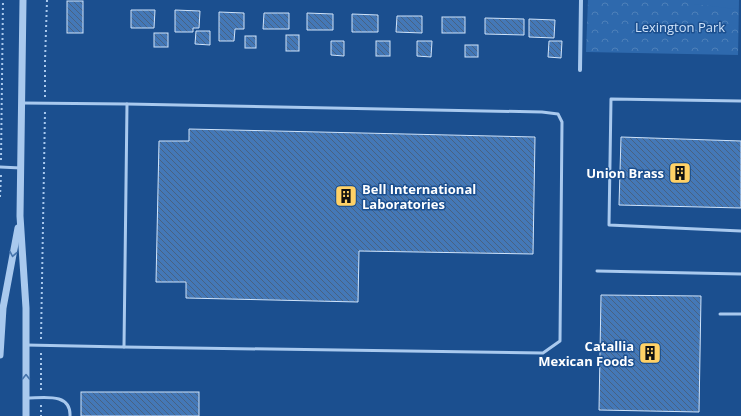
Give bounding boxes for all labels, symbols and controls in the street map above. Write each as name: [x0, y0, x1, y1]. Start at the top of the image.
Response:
park label: Lexington Park: [635, 18, 725, 36]
building icon: Union Brass: [667, 160, 693, 186]
place label: Union Brass: [586, 164, 664, 182]
place label: Bell International Laboratories: [362, 180, 476, 213]
building icon: Bell International Laboratories: [333, 183, 359, 209]
one-way arrow: [9, 251, 18, 257]
place label: Catallia Mexican Foods: [538, 337, 634, 370]
building icon: Catallia Mexican Foods: [637, 340, 663, 366]
one-way arrow: [22, 374, 30, 380]

